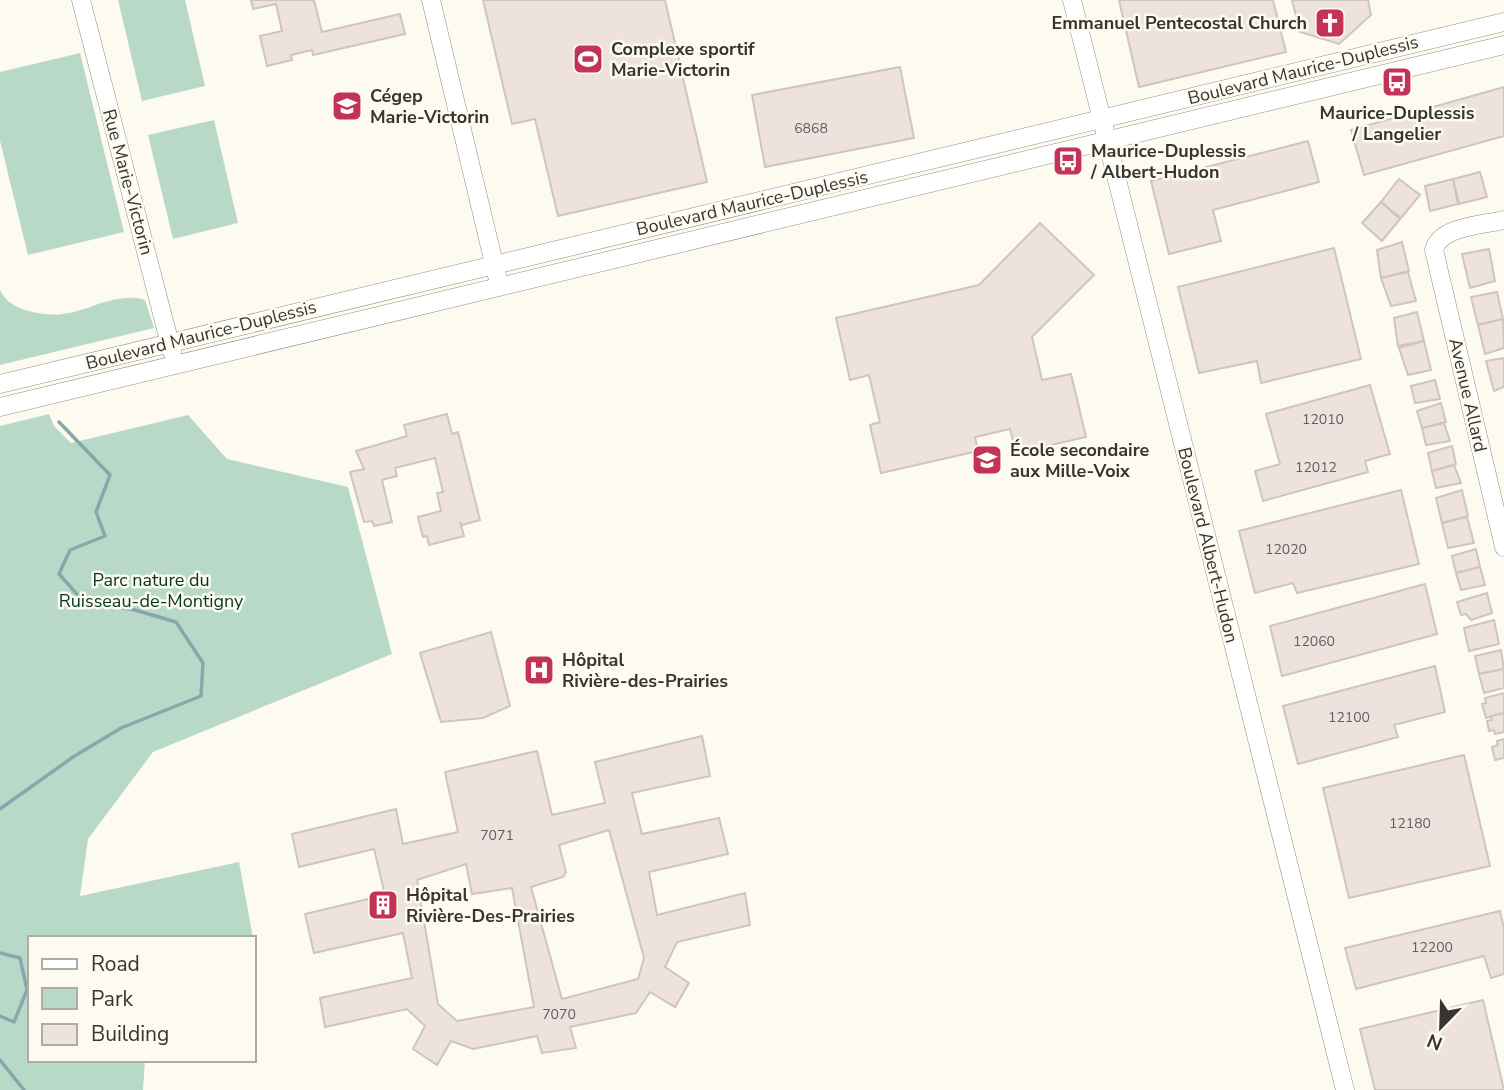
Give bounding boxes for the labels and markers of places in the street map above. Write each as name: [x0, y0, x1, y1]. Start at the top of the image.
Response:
church icon: Emmanuel Pentecostal Church: [1313, 6, 1347, 40]
place label: Emmanuel Pentecostal Church: [1052, 11, 1307, 35]
place label: Complexe sportif Marie-Victorin: [611, 37, 755, 82]
sports icon: Complexe sportif Marie-Victorin: [571, 42, 605, 76]
bus stop icon: Maurice-Duplessis / Langelier: [1380, 65, 1414, 99]
place label: Cégep Marie-Victorin: [370, 84, 489, 129]
school or university icon: Cégep Marie-Victorin: [330, 89, 364, 123]
place label: Maurice-Duplessis / Langelier: [1320, 101, 1475, 146]
place label: Maurice-Duplessis / Albert-Hudon: [1090, 139, 1246, 184]
bus stop icon: Maurice-Duplessis / Albert-Hudon: [1051, 144, 1085, 178]
place label: École secondaire aux Mille-Voix: [1010, 438, 1150, 483]
school or university icon: École secondaire aux Mille-Voix: [970, 443, 1004, 477]
place label: Hôpital Rivière-des-Prairies: [562, 648, 728, 693]
hospital icon: Hôpital Rivière-des-Prairies: [522, 653, 556, 687]
place label: Hôpital Rivière-Des-Prairies: [406, 883, 575, 928]
building icon: Hôpital Rivière-Des-Prairies: [366, 888, 400, 922]

